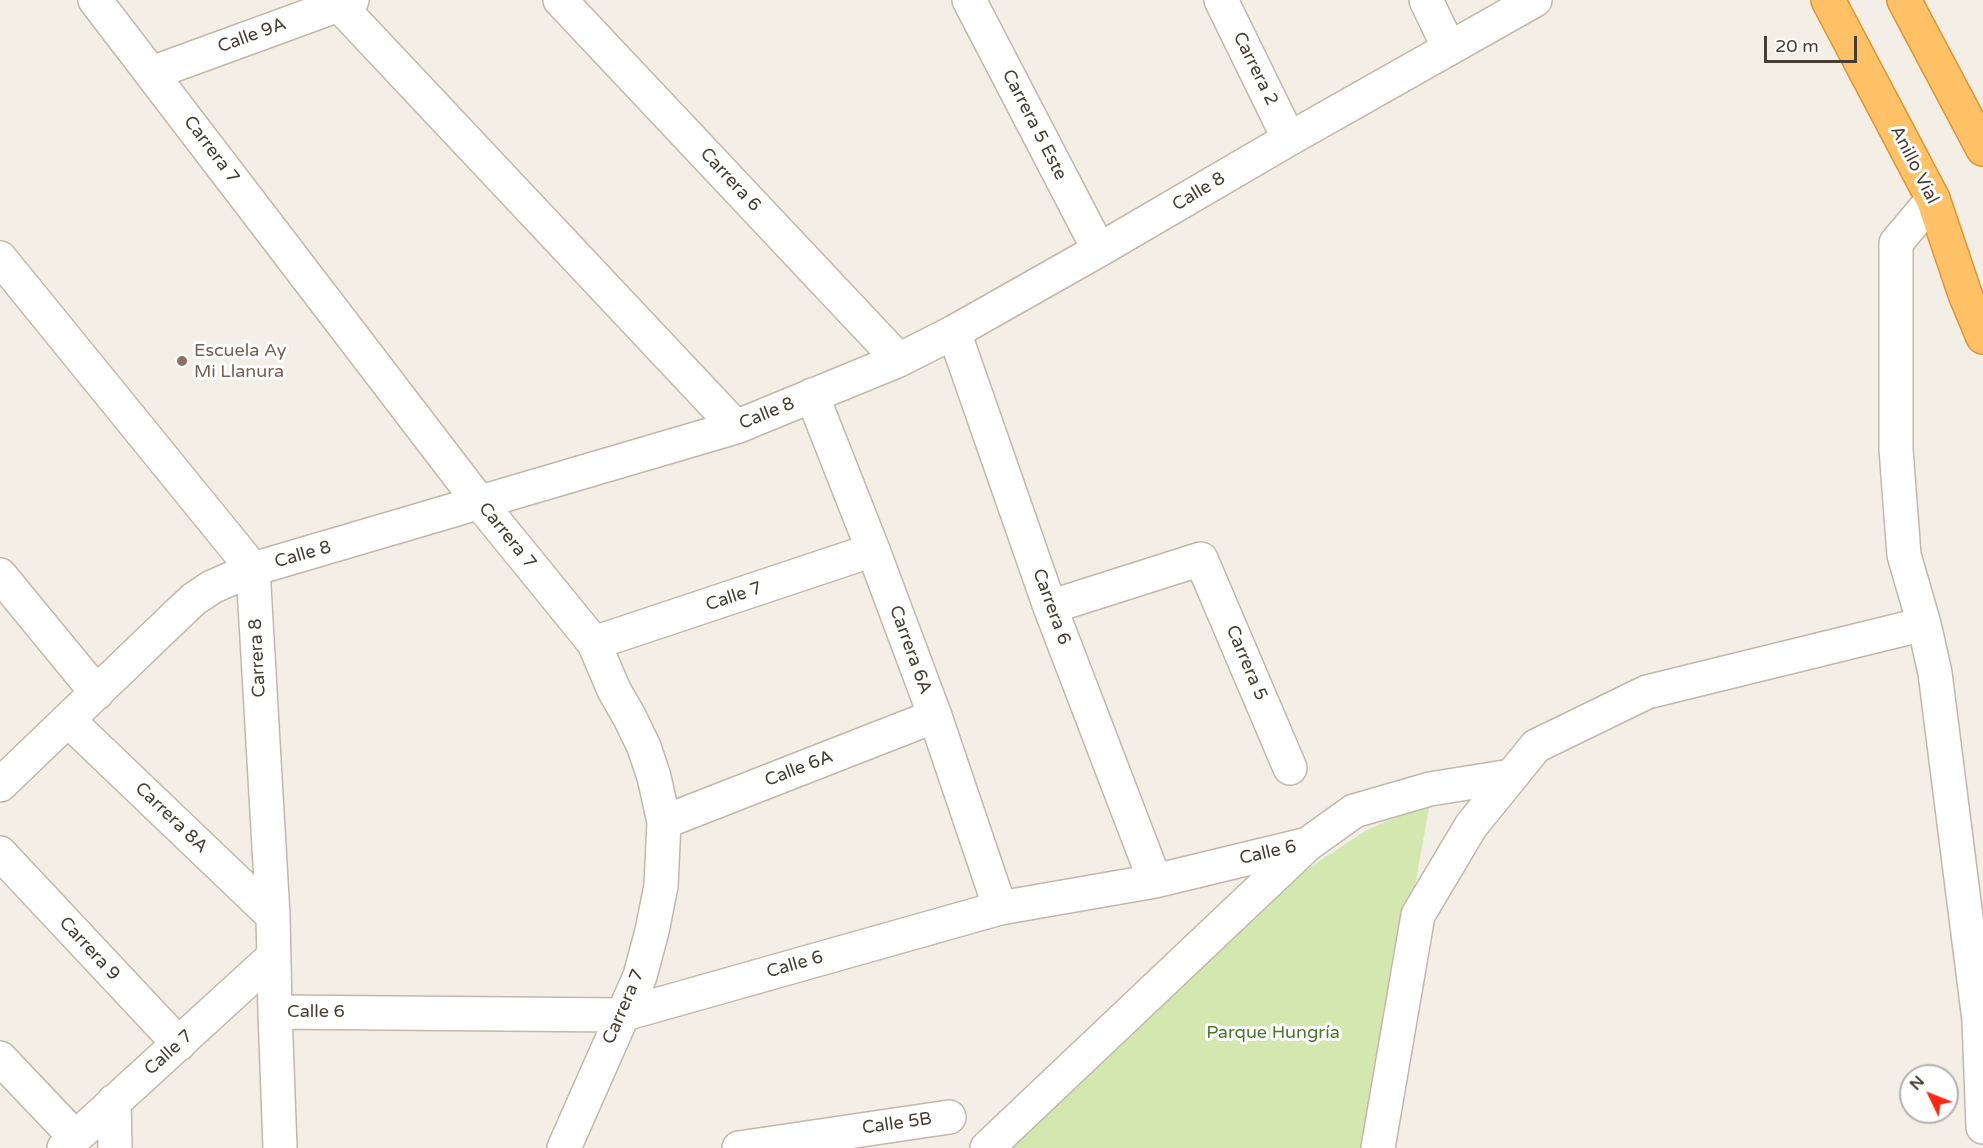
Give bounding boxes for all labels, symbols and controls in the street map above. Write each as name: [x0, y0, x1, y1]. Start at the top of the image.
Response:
street label: Calle 9A: [215, 14, 289, 58]
scale bar: [1767, 24, 1860, 62]
street label: Carrera 2: [1228, 29, 1282, 109]
text: 20 m: [1775, 35, 1819, 57]
street label: Carrera 5 Este: [997, 66, 1071, 184]
street label: Carrera 7: [179, 112, 243, 188]
street label: Anillo Vial: [1885, 122, 1943, 208]
street label: Carrera 6: [695, 144, 765, 216]
street label: Calle 8: [1169, 168, 1229, 216]
place label: Escuela Ay Mi Llanura: [194, 340, 286, 382]
marker: Escuela Ay Mi Llanura: [175, 354, 189, 368]
street label: Calle 8: [736, 393, 798, 435]
street label: Carrera 7: [474, 498, 540, 574]
street label: Calle 8: [272, 537, 334, 573]
street label: Carrera 6: [1027, 566, 1075, 648]
street label: Calle 7: [703, 578, 765, 616]
street label: Carrera 6A: [884, 603, 936, 697]
street label: Carrera 8: [245, 618, 271, 698]
street label: Carrera 5: [1221, 622, 1271, 704]
street label: Calle 6A: [762, 746, 836, 792]
street label: Carrera 8A: [130, 778, 212, 858]
street label: Calle 6: [1237, 836, 1299, 870]
street label: Carrera 9: [54, 913, 124, 985]
street label: Calle 6: [764, 947, 826, 983]
street label: Carrera 7: [599, 966, 649, 1048]
street label: Calle 6: [287, 1001, 345, 1023]
park label: Parque Hungría: [1206, 1022, 1340, 1044]
street label: Calle 7: [140, 1026, 198, 1080]
north arrow: [1899, 1064, 1959, 1124]
text: N: [1906, 1072, 1929, 1095]
street label: Calle 5B: [861, 1108, 933, 1140]

